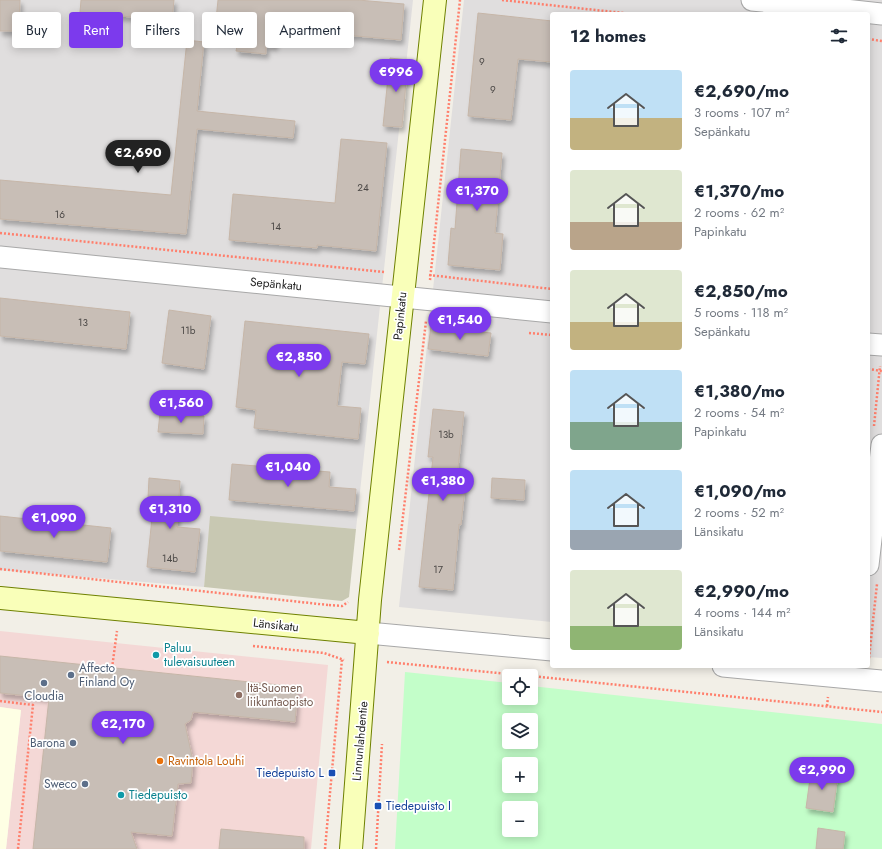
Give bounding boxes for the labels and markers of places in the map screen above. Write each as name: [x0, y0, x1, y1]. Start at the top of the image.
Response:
pin: €996: [372, 59, 420, 93]
pin: €2,690: [105, 140, 171, 174]
pin: €1,370: [444, 178, 510, 212]
pin: €1,540: [427, 307, 493, 341]
pin: €2,850: [266, 344, 332, 378]
pin: €1,560: [148, 390, 214, 424]
pin: €1,040: [255, 454, 321, 488]
pin: €1,380: [410, 468, 476, 502]
pin: €1,310: [137, 496, 203, 530]
pin: €1,090: [21, 505, 87, 539]
place label: Paluu tulevaisuuteen: [164, 639, 235, 671]
marker: Paluu tulevaisuuteen: [151, 650, 161, 660]
place label: Affecto Finland Oy: [79, 659, 135, 691]
marker: Affecto Finland Oy: [66, 670, 76, 680]
marker: Cloudia: [39, 678, 49, 688]
place label: Itä-Suomen liikuntaopisto: [247, 679, 314, 711]
place label: Cloudia: [24, 687, 64, 705]
marker: Itä-Suomen liikuntaopisto: [234, 690, 244, 700]
pin: €2,170: [90, 711, 156, 745]
place label: Barona: [30, 734, 65, 752]
marker: Barona: [68, 738, 78, 748]
place label: Ravintola Louhi: [168, 752, 244, 770]
marker: Ravintola Louhi: [155, 756, 165, 766]
pin: €2,990: [789, 757, 855, 791]
place label: Tiedepuisto L: [257, 764, 325, 782]
marker: Tiedepuisto L: [327, 768, 337, 778]
place label: Sweco: [44, 775, 77, 793]
marker: Sweco: [80, 779, 90, 789]
place label: Tiedepuisto: [129, 786, 188, 804]
marker: Tiedepuisto: [116, 790, 126, 800]
place label: Tiedepuisto I: [386, 797, 451, 815]
marker: Tiedepuisto I: [373, 801, 383, 811]

